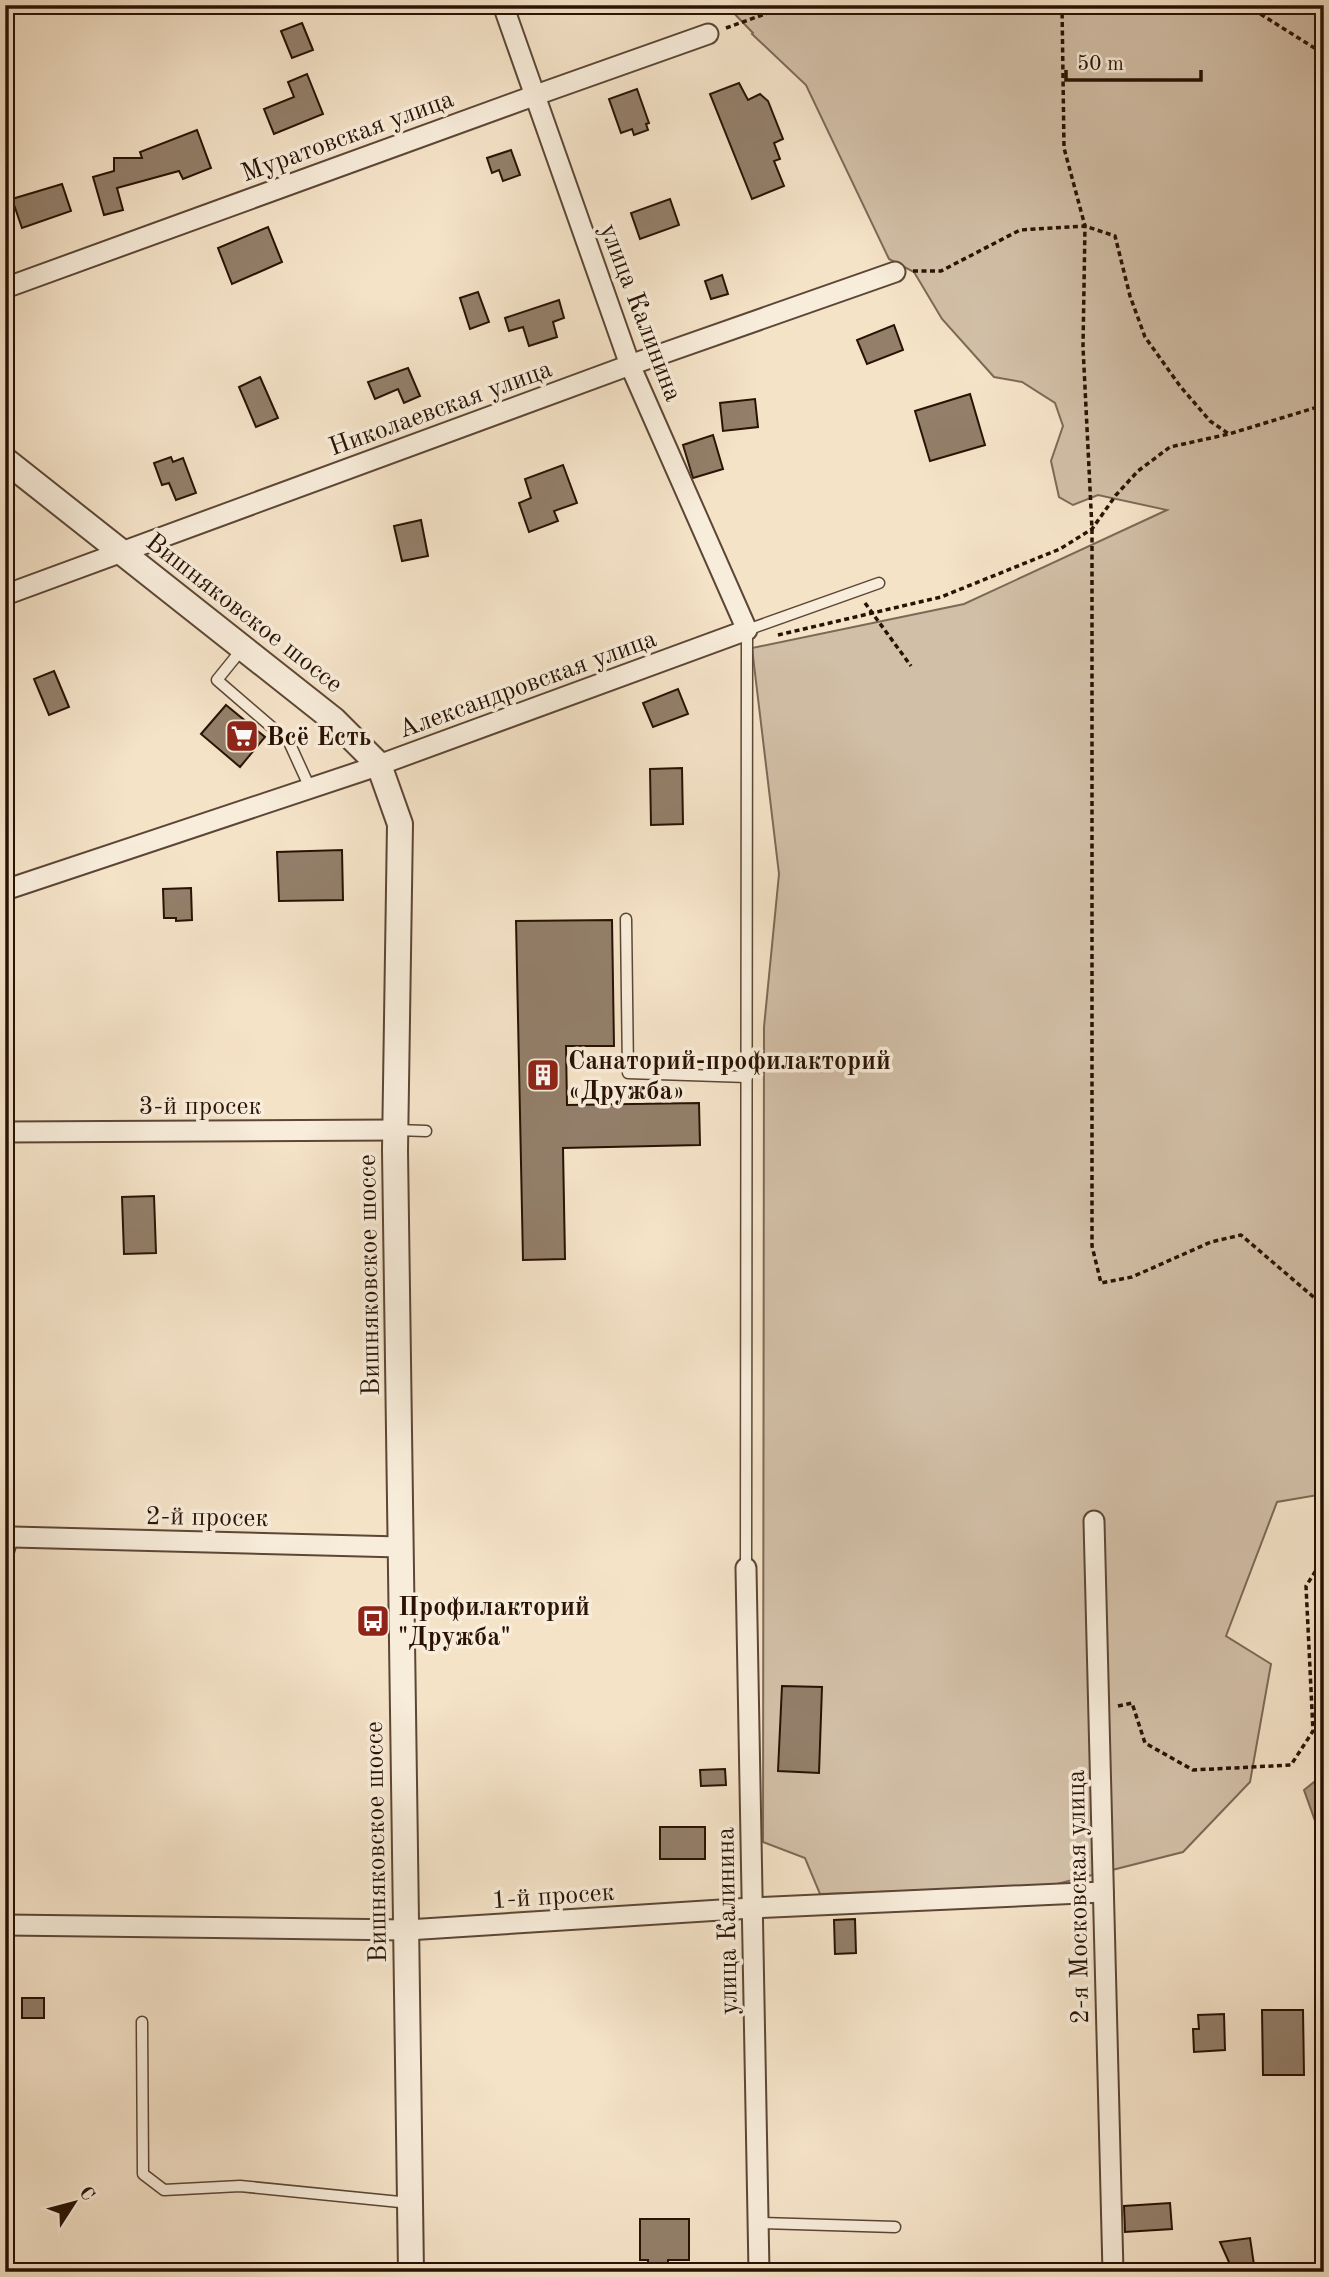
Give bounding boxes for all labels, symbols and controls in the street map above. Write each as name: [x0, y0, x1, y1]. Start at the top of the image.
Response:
scale bar: [1066, 38, 1201, 82]
text: 50 m: [1077, 54, 1124, 75]
street label: Муратовская улица: [238, 86, 458, 187]
street label: улица Калинина: [594, 220, 686, 405]
street label: Николаевская улица: [326, 356, 556, 461]
street label: Вишняковское шоссе: [140, 529, 347, 698]
street label: Александровская улица: [395, 626, 660, 744]
supermarket icon: Всё Есть: [223, 717, 261, 755]
place label: Всё Есть: [266, 725, 372, 751]
place label: Санаторий-профилакторий «Дружба»: [568, 1049, 891, 1105]
building icon: Санаторий-профилакторий «Дружба»: [524, 1056, 562, 1094]
street label: 3-й просек: [139, 1094, 261, 1120]
street label: Вишняковское шоссе: [355, 1154, 385, 1396]
street label: 2-й просек: [145, 1504, 269, 1532]
place label: Профилакторий "Дружба": [398, 1595, 590, 1651]
bus stop icon: Профилакторий "Дружба": [354, 1602, 392, 1640]
street label: Вишняковское шоссе: [362, 1721, 392, 1963]
street label: 2-я Московская улица: [1064, 1769, 1094, 2024]
street label: улица Калинина: [713, 1827, 743, 2015]
street label: 1-й просек: [491, 1880, 615, 1914]
north arrow: [38, 2168, 108, 2238]
text: С: [74, 2184, 97, 2205]

